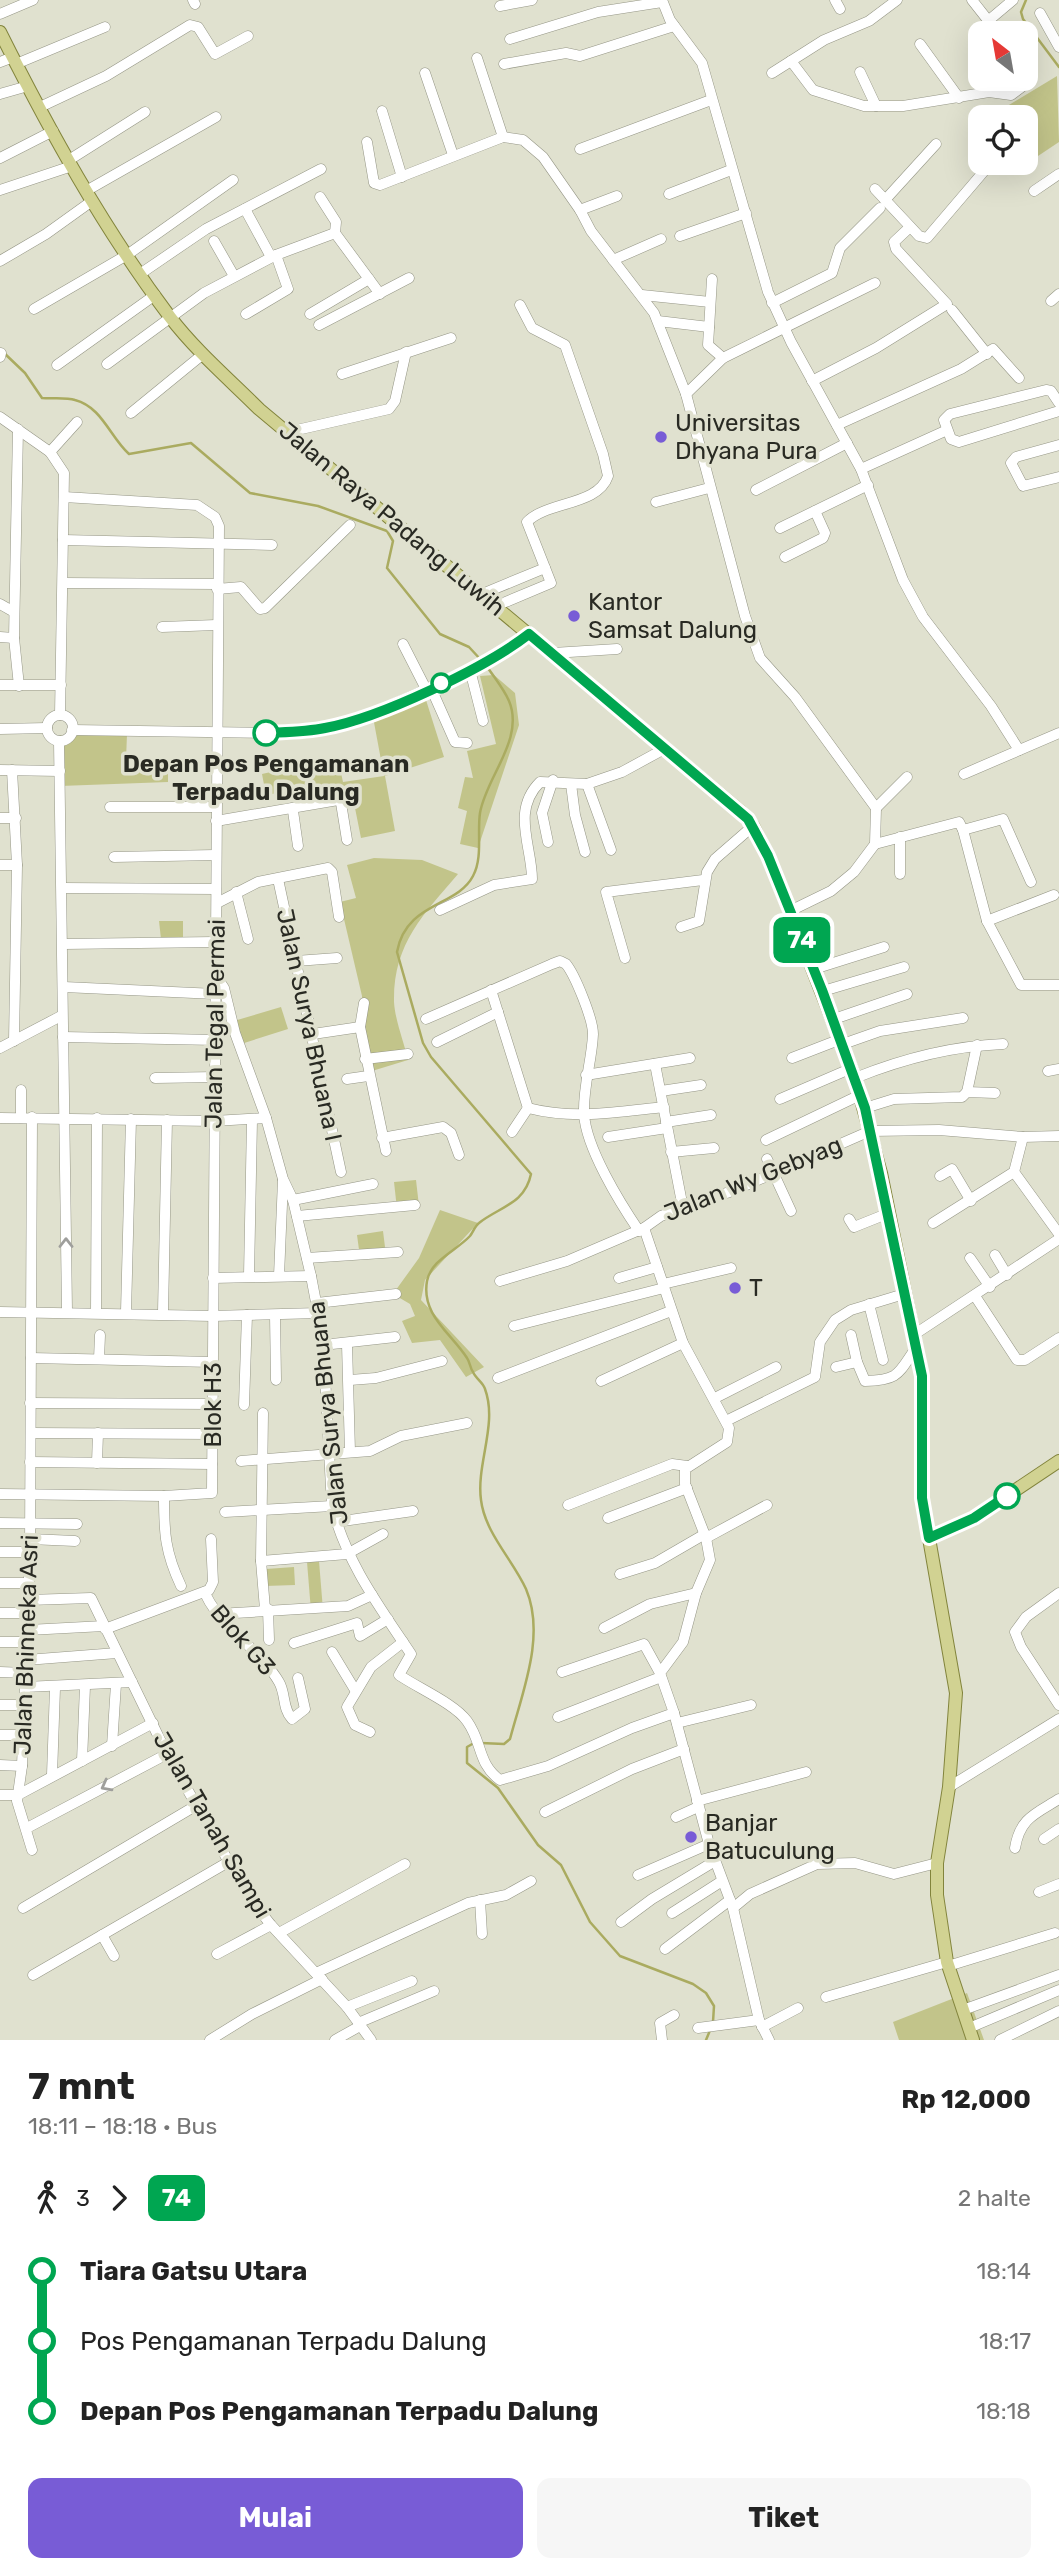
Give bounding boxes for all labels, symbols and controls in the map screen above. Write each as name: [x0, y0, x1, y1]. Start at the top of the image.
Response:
north arrow: [968, 21, 1038, 91]
map controls: [968, 21, 1038, 175]
button: locate: [968, 105, 1038, 175]
place label: Universitas Dhyana Pura: [675, 409, 818, 465]
street label: Jalan Raya Padang Luwih: [273, 416, 511, 622]
marker: Universitas Dhyana Pura: [653, 429, 669, 445]
place label: Kantor Samsat Dalung: [588, 588, 757, 644]
marker: Kantor Samsat Dalung: [566, 608, 582, 624]
unlabelled marker: [431, 673, 451, 693]
marker: Depan Pos Pengamanan Terpadu Dalung: [253, 720, 279, 746]
place label: Depan Pos Pengamanan Terpadu Dalung: [123, 750, 409, 806]
street label: Jalan Surya Bhuana I: [271, 906, 347, 1144]
line badge: 74: [770, 917, 834, 963]
street label: Jalan Tegal Permai: [199, 919, 231, 1129]
text: 74: [787, 926, 817, 954]
street label: Jalan Wy Gebyag: [660, 1131, 846, 1227]
one-way arrow: [58, 1237, 74, 1248]
place label: T: [749, 1274, 763, 1302]
marker: T: [727, 1280, 743, 1296]
street label: Jalan Surya Bhuana: [302, 1300, 354, 1526]
street label: Blok H3: [199, 1362, 227, 1448]
unlabelled marker: [994, 1483, 1020, 1509]
street label: Jalan Bhinneka Asri: [8, 1534, 44, 1756]
street label: Blok G3: [205, 1599, 281, 1681]
street label: Jalan Tanah Sampi: [147, 1727, 277, 1923]
one-way arrow: [101, 1778, 114, 1791]
place label: Banjar Batuculung: [705, 1809, 835, 1865]
marker: Banjar Batuculung: [683, 1829, 699, 1845]
text: 7 mnt: [28, 2063, 135, 2109]
text: Rp 12,000: [901, 2084, 1031, 2115]
text: 18:11 – 18:18 · Bus: [28, 2112, 217, 2140]
icon: walk: [28, 2179, 66, 2217]
icon: forward: [100, 2179, 138, 2217]
text: 3: [76, 2184, 90, 2212]
text: 74: [162, 2184, 191, 2212]
text: 2 halte: [958, 2184, 1031, 2212]
text: Tiara Gatsu Utara: [80, 2256, 307, 2287]
text: 18:14: [977, 2257, 1031, 2285]
text: Pos Pengamanan Terpadu Dalung: [80, 2326, 487, 2357]
text: 18:17: [979, 2327, 1031, 2355]
text: Depan Pos Pengamanan Terpadu Dalung: [80, 2396, 599, 2427]
text: 18:18: [976, 2397, 1031, 2425]
button: Mulai: [28, 2478, 523, 2558]
button: Tiket: [537, 2478, 1031, 2558]

